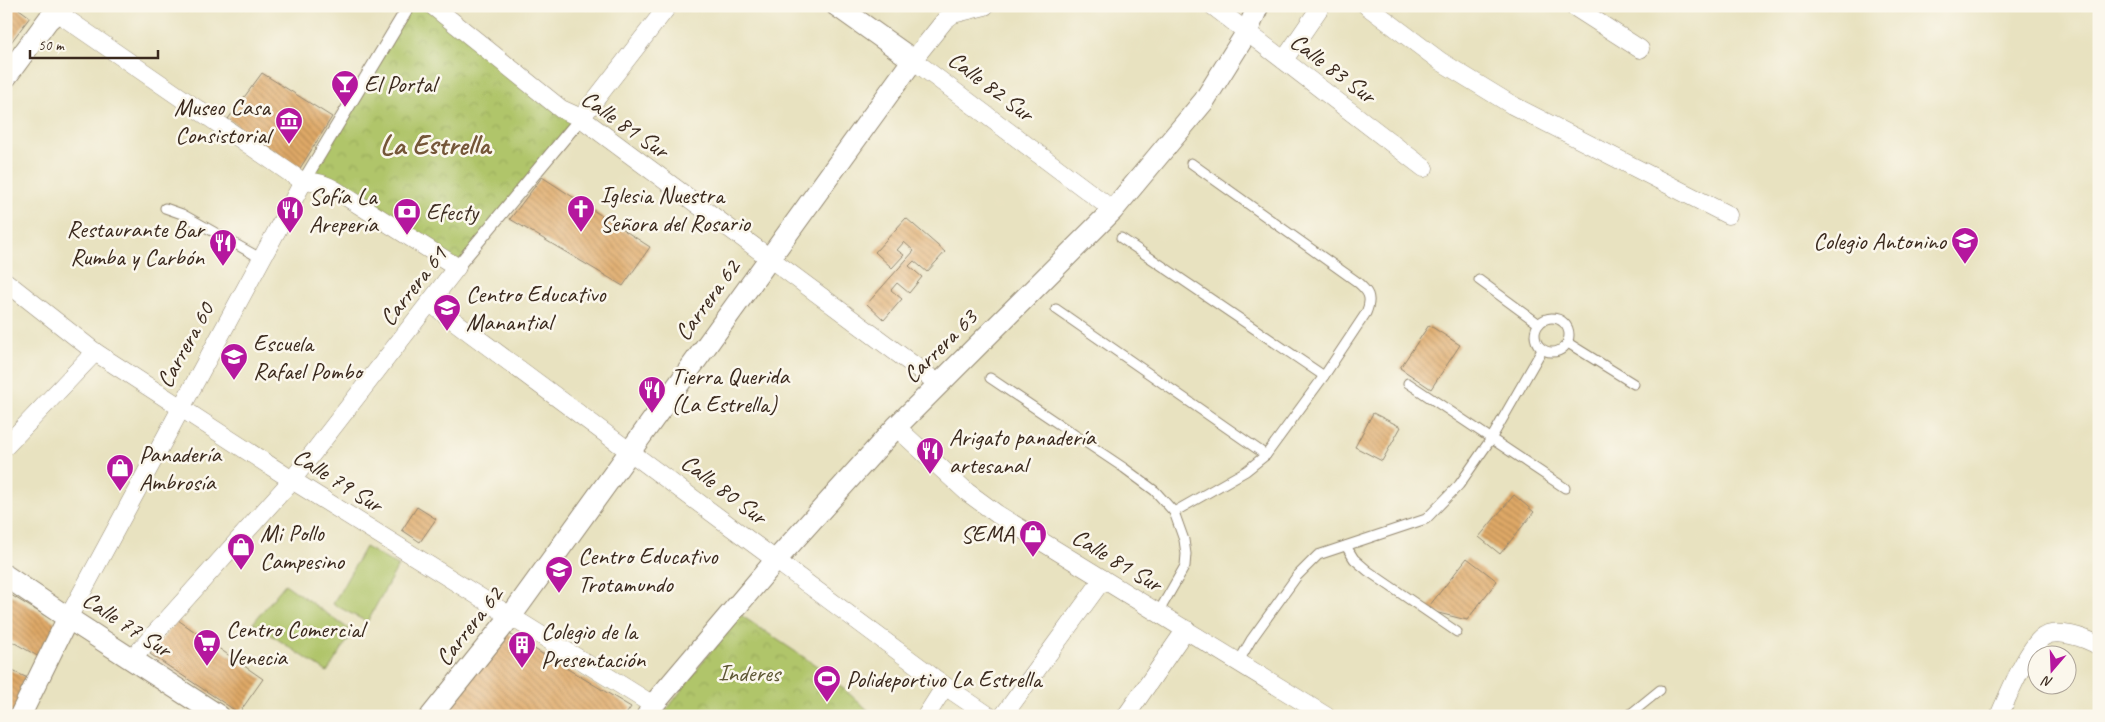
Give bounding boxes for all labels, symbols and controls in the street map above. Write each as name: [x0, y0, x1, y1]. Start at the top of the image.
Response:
street label: Calle 83 Sur: [1284, 26, 1384, 111]
scale bar: [30, 28, 158, 60]
text: 50 m: [38, 36, 65, 55]
street label: Calle 82 Sur: [942, 44, 1042, 129]
bar icon: El Portal: [330, 69, 360, 108]
place label: El Portal: [364, 69, 440, 99]
street label: Calle 81 Sur: [576, 83, 676, 166]
place label: Museo Casa Consistorial: [174, 92, 274, 150]
museum icon: Museo Casa Consistorial: [274, 106, 304, 145]
district label: La Estrella: [380, 126, 493, 163]
place label: Iglesia Nuestra Señora del Rosario: [600, 180, 751, 238]
place label: Sofía La Arepería: [309, 181, 379, 239]
church icon: Iglesia Nuestra Señora del Rosario: [566, 194, 596, 233]
restaurant icon: Sofía La Arepería: [275, 195, 305, 234]
bank icon: Efecty: [392, 197, 422, 236]
place label: Efecty: [426, 197, 480, 227]
place label: Restaurante Bar Rumba y Carbón: [66, 214, 206, 272]
place label: Colegio Antonino: [1813, 226, 1948, 256]
school or university icon: Colegio Antonino: [1950, 226, 1980, 265]
restaurant icon: Restaurante Bar Rumba y Carbón: [208, 228, 238, 267]
street label: Carrera 61: [373, 239, 454, 332]
street label: Carrera 62: [668, 252, 748, 346]
place label: Centro Educativo Manantial: [466, 279, 607, 337]
school or university icon: Centro Educativo Manantial: [432, 293, 462, 332]
street label: Carrera 60: [149, 295, 222, 393]
street label: Carrera 63: [897, 301, 985, 389]
place label: Escuela Rafael Pombo: [253, 328, 364, 386]
school or university icon: Escuela Rafael Pombo: [219, 342, 249, 381]
place label: Tierra Querida (La Estrella): [671, 361, 790, 419]
restaurant icon: Tierra Querida (La Estrella): [637, 375, 667, 414]
place label: Arigato panadería artesanal: [949, 422, 1097, 480]
restaurant icon: Arigato panadería artesanal: [915, 436, 945, 475]
place label: Panadería Ambrosía: [139, 439, 222, 497]
street label: Calle 79 Sur: [288, 441, 390, 520]
street label: Calle 80 Sur: [675, 447, 775, 532]
shop icon: Panadería Ambrosía: [105, 453, 135, 492]
place label: Mi Pollo Campesino: [260, 518, 346, 576]
place label: SEMA: [961, 519, 1015, 549]
shop icon: SEMA: [1018, 519, 1048, 558]
street label: Calle 81 Sur: [1067, 521, 1169, 600]
shop icon: Mi Pollo Campesino: [226, 532, 256, 571]
place label: Centro Educativo Trotamundo: [578, 541, 719, 599]
school or university icon: Centro Educativo Trotamundo: [544, 555, 574, 594]
street label: Carrera 62: [429, 578, 511, 672]
street label: Calle 77 Sur: [77, 584, 179, 665]
place label: Centro Comercial Venecia: [226, 614, 368, 672]
place label: Colegio de la Presentación: [541, 616, 647, 674]
supermarket icon: Centro Comercial Venecia: [192, 628, 222, 667]
building icon: Colegio de la Presentación: [507, 630, 537, 669]
north arrow: [2028, 644, 2078, 694]
park label: Inderes: [718, 658, 783, 688]
sports icon: Polideportivo La Estrella: [812, 664, 842, 703]
place label: Polideportivo La Estrella: [846, 664, 1043, 694]
text: N: [2039, 672, 2055, 691]

